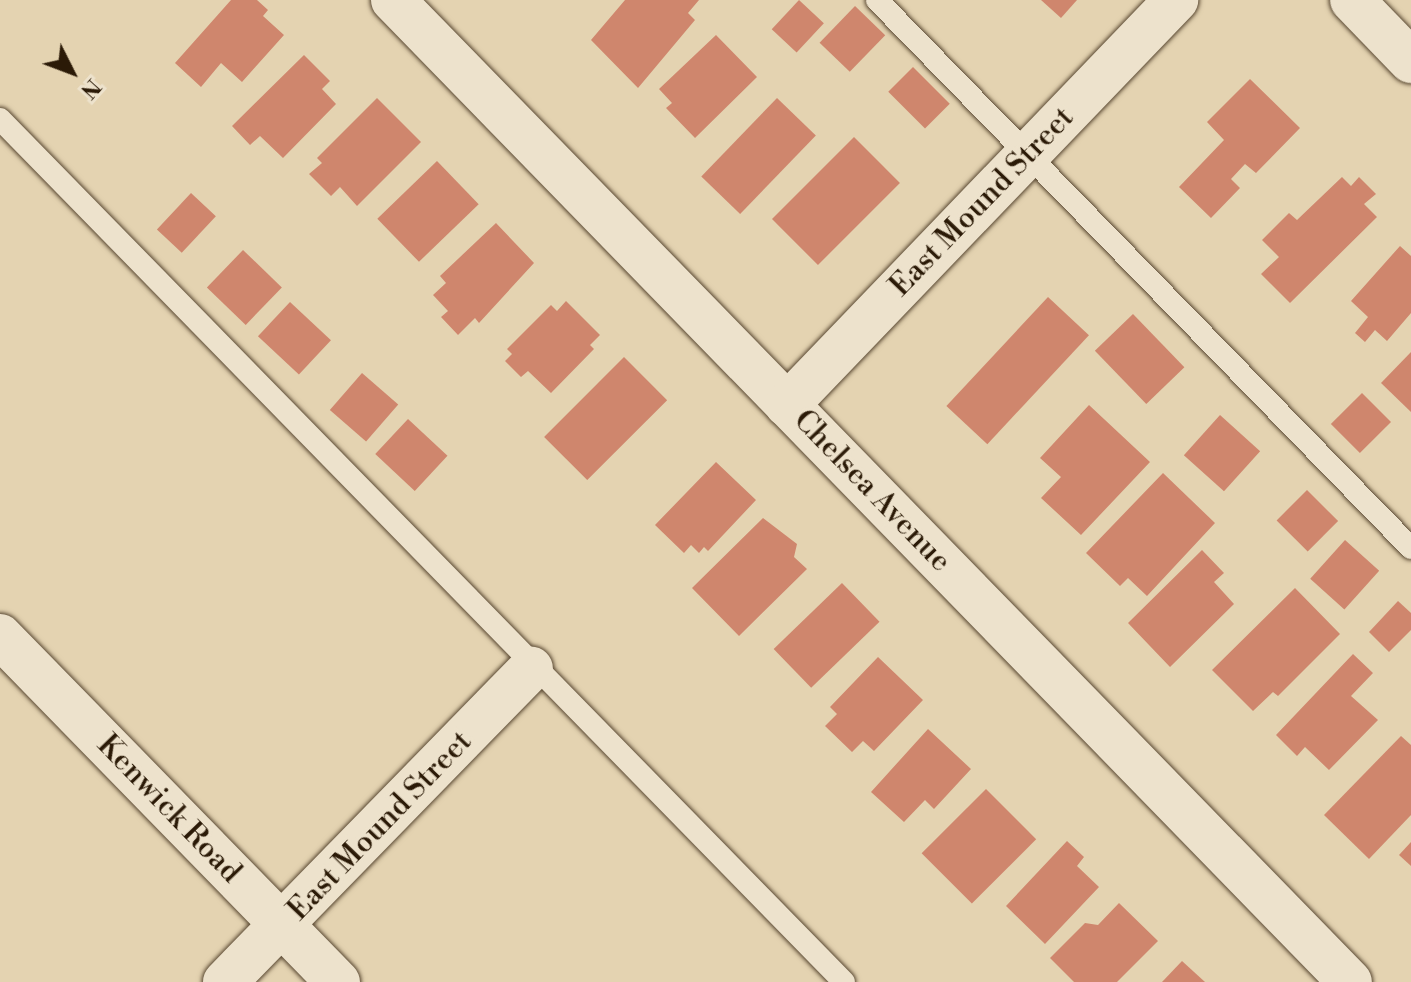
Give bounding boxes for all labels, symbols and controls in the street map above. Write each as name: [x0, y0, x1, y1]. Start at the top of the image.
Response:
north arrow: [32, 32, 112, 112]
text: N: [74, 73, 106, 104]
street label: East Mound Street: [883, 100, 1081, 304]
street label: Chelsea Avenue: [786, 403, 958, 579]
street label: East Mound Street: [281, 724, 479, 928]
street label: Kenwick Road: [89, 728, 249, 890]

